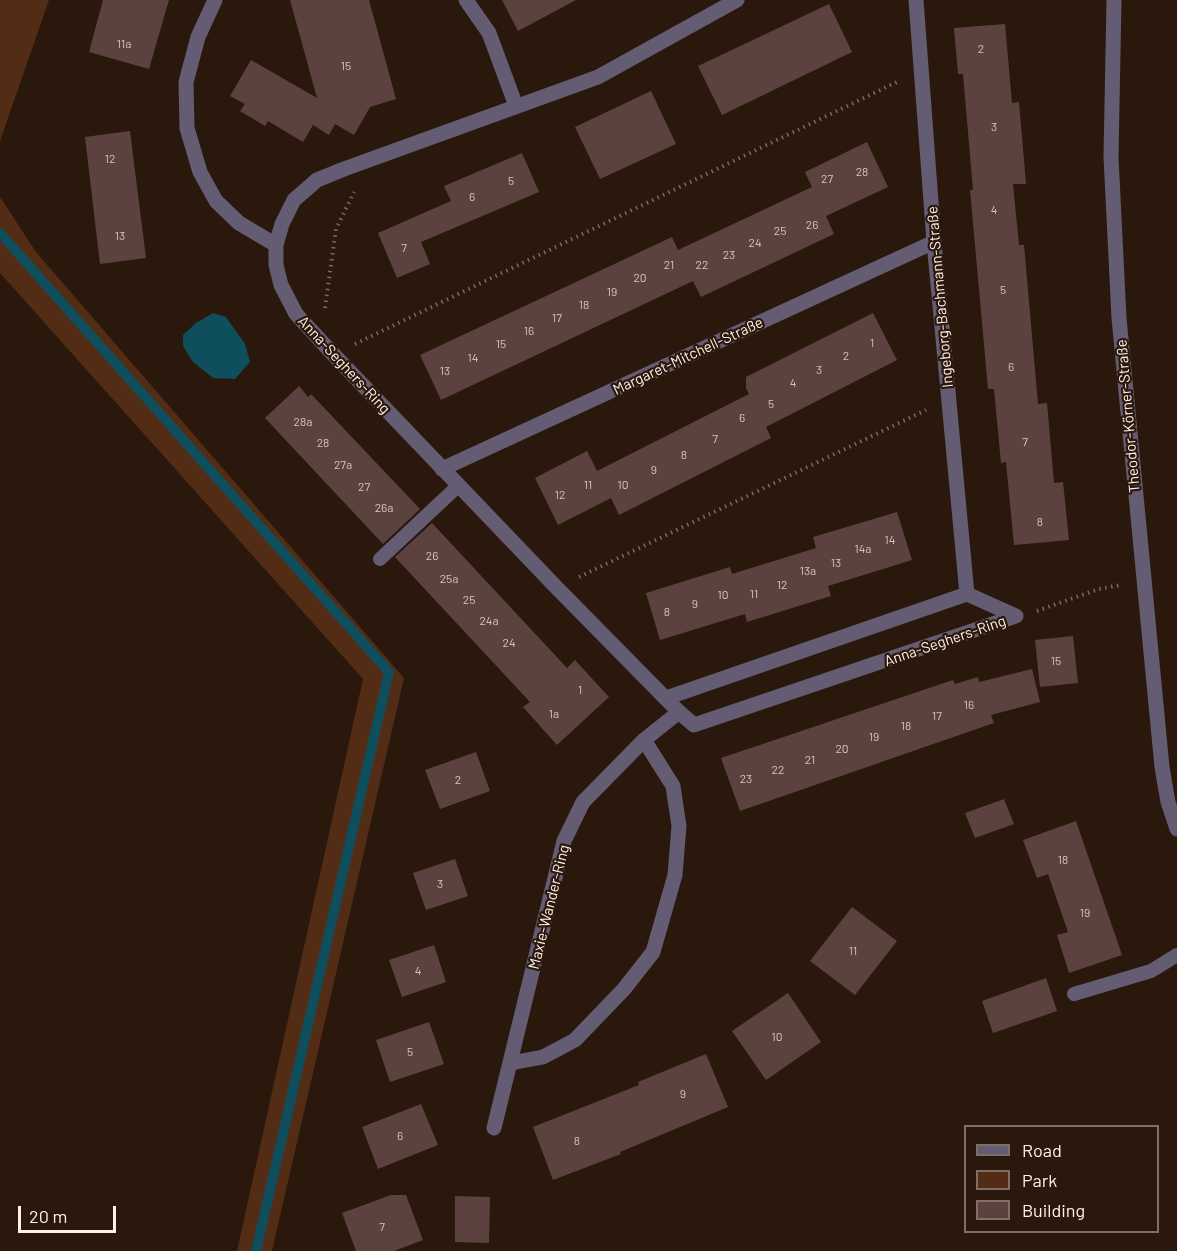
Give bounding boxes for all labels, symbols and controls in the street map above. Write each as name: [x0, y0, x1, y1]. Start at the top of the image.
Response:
house number: 11a: [117, 37, 131, 51]
house number: 2: [978, 42, 984, 56]
house number: 15: [341, 59, 351, 73]
house number: 3: [991, 120, 997, 134]
house number: 12: [105, 152, 115, 166]
house number: 28: [856, 165, 868, 179]
house number: 27: [821, 172, 833, 186]
house number: 5: [508, 174, 514, 188]
house number: 6: [469, 190, 475, 204]
house number: 4: [991, 203, 997, 217]
street label: Ingeborg-Bachmann-Straße: [923, 206, 957, 388]
house number: 26: [806, 218, 818, 232]
house number: 25: [774, 224, 786, 238]
house number: 13: [115, 229, 125, 243]
house number: 24: [748, 236, 762, 250]
house number: 7: [401, 241, 407, 255]
house number: 23: [723, 248, 735, 262]
house number: 21: [664, 258, 674, 272]
house number: 22: [696, 258, 708, 272]
house number: 20: [633, 271, 647, 285]
house number: 5: [1000, 283, 1006, 297]
house number: 19: [607, 285, 617, 299]
house number: 18: [579, 298, 589, 312]
house number: 17: [552, 311, 562, 325]
street label: Anna-Seghers-Ring: [294, 312, 394, 418]
street label: Margaret-Mitchell-Straße: [610, 313, 766, 399]
house number: 16: [524, 324, 534, 338]
house number: 1: [870, 336, 874, 350]
house number: 15: [496, 337, 506, 351]
street label: Theodor-Körner-Straße: [1112, 339, 1144, 493]
house number: 2: [843, 349, 849, 363]
house number: 14: [468, 351, 478, 365]
house number: 6: [1008, 360, 1014, 374]
house number: 3: [816, 363, 822, 377]
house number: 13: [440, 364, 450, 378]
house number: 4: [790, 376, 796, 390]
house number: 5: [768, 397, 774, 411]
house number: 6: [739, 411, 745, 425]
house number: 28a: [294, 415, 312, 429]
house number: 7: [712, 432, 718, 446]
house number: 7: [1022, 435, 1028, 449]
house number: 28: [317, 436, 329, 450]
house number: 8: [681, 448, 687, 462]
house number: 27a: [334, 458, 352, 472]
house number: 9: [651, 463, 657, 477]
house number: 11: [584, 478, 592, 492]
house number: 10: [618, 478, 628, 492]
house number: 27: [358, 480, 370, 494]
house number: 12: [555, 488, 565, 502]
house number: 26a: [375, 501, 393, 515]
house number: 8: [1037, 515, 1043, 529]
house number: 14: [885, 533, 895, 547]
house number: 14a: [855, 542, 871, 556]
house number: 26: [426, 549, 438, 563]
house number: 13: [831, 556, 841, 570]
house number: 13a: [800, 564, 816, 578]
house number: 25a: [440, 572, 458, 586]
house number: 12: [777, 578, 787, 592]
house number: 11: [750, 587, 758, 601]
house number: 10: [718, 588, 728, 602]
house number: 25: [463, 593, 475, 607]
house number: 9: [692, 597, 698, 611]
house number: 8: [664, 605, 670, 619]
street label: Anna-Seghers-Ring: [882, 612, 1008, 670]
house number: 24a: [479, 614, 499, 628]
house number: 24: [502, 636, 516, 650]
house number: 15: [1051, 654, 1061, 668]
house number: 1: [578, 683, 582, 697]
house number: 16: [964, 698, 974, 712]
house number: 1a: [549, 707, 559, 721]
house number: 17: [932, 709, 942, 723]
house number: 18: [901, 719, 911, 733]
house number: 19: [869, 730, 879, 744]
house number: 20: [835, 742, 849, 756]
house number: 21: [805, 753, 815, 767]
house number: 22: [772, 763, 784, 777]
house number: 23: [740, 772, 752, 786]
house number: 2: [455, 773, 461, 787]
street label: Maxie-Wander-Ring: [525, 843, 573, 971]
house number: 18: [1058, 853, 1068, 867]
house number: 3: [437, 877, 443, 891]
house number: 19: [1080, 906, 1090, 920]
house number: 11: [849, 944, 857, 958]
house number: 4: [415, 964, 421, 978]
house number: 10: [772, 1030, 782, 1044]
house number: 5: [407, 1045, 413, 1059]
house number: 9: [680, 1087, 686, 1101]
legend: [964, 1125, 1159, 1233]
house number: 6: [397, 1129, 403, 1143]
house number: 8: [574, 1134, 580, 1148]
text: Road: [1022, 1139, 1062, 1161]
text: Park: [1022, 1169, 1057, 1191]
scale bar: [21, 1194, 118, 1232]
text: Building: [1022, 1199, 1085, 1221]
text: 20 m: [29, 1205, 67, 1227]
house number: 7: [379, 1220, 385, 1234]

